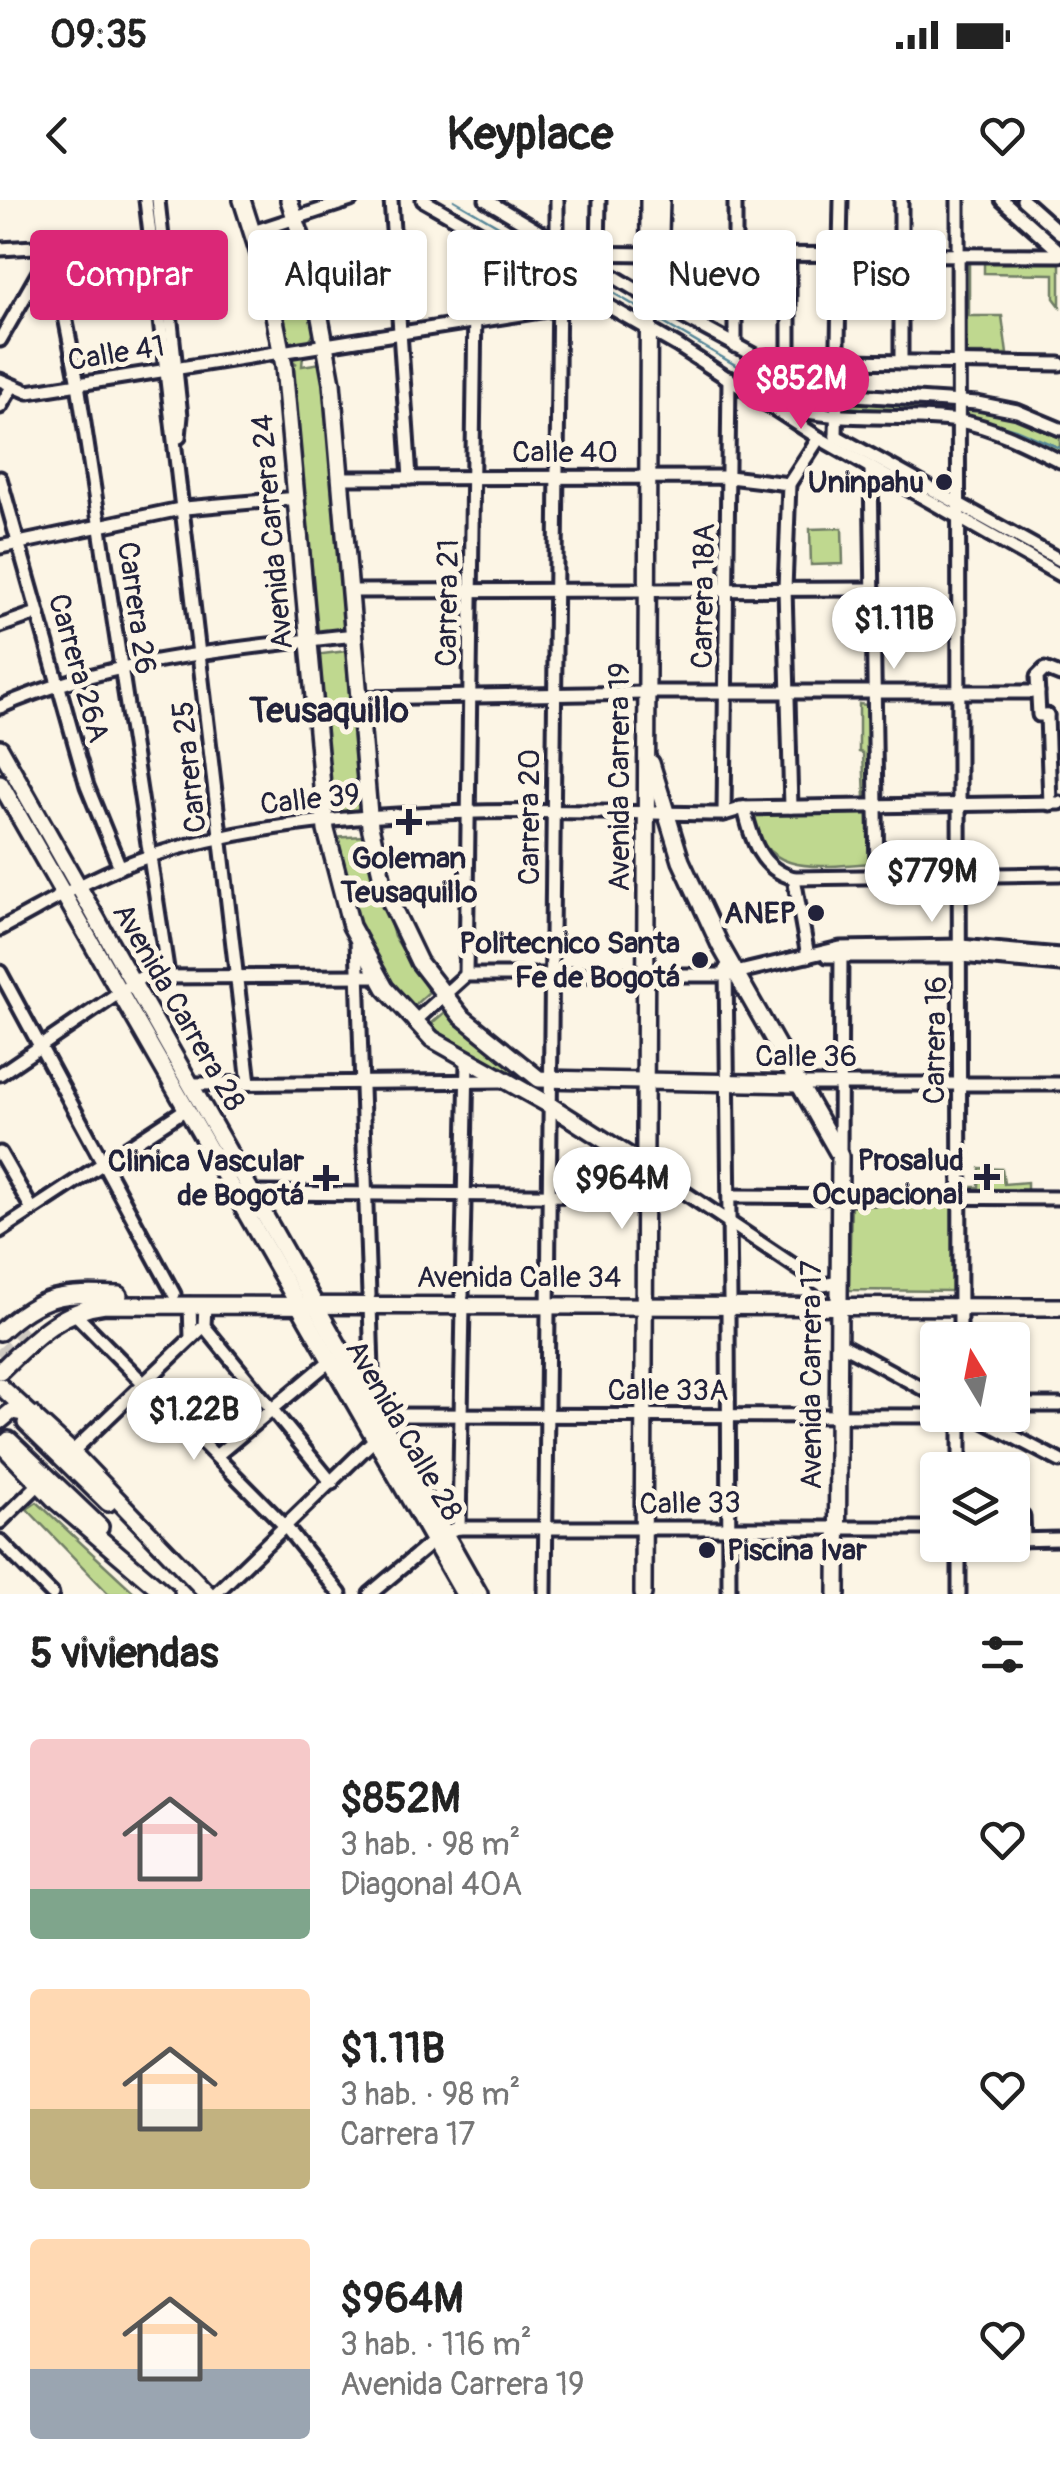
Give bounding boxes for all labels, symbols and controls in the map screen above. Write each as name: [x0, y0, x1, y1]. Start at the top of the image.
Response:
text: 09:35: [50, 11, 147, 59]
text: Keyplace: [447, 107, 613, 163]
icon: back: [30, 108, 85, 163]
icon: heart: [975, 108, 1030, 163]
chip: Comprar: [30, 230, 228, 320]
chip: Alquilar: [248, 230, 427, 320]
chip: Filtros: [447, 230, 613, 320]
chip: Nuevo: [633, 230, 796, 320]
chip: Piso: [816, 230, 946, 320]
street label: Calle 41: [65, 328, 167, 379]
pin: $852M: [731, 347, 871, 432]
text: $852M: [755, 359, 847, 399]
street label: Avenida Carrera 24: [244, 413, 301, 651]
street label: Calle 40: [512, 434, 618, 471]
place label: Uninpahu: [808, 464, 924, 501]
marker: Uninpahu: [933, 471, 955, 493]
street label: Carrera 18A: [684, 523, 723, 669]
street label: Carrera 26: [109, 539, 164, 677]
street label: Carrera 21: [428, 539, 467, 667]
pin: $1.11B: [813, 587, 975, 672]
street label: Carrera 26A: [40, 590, 117, 747]
text: $1.11B: [854, 599, 934, 639]
street label: Avenida Carrera 19: [601, 662, 638, 892]
district label: Teusaquillo: [249, 689, 409, 733]
street label: Carrera 25: [164, 699, 215, 835]
street label: Carrera 20: [511, 749, 548, 885]
street label: Calle 39: [258, 776, 362, 823]
marker: Goleman Teusaquillo: [396, 809, 422, 835]
place label: Goleman Teusaquillo: [340, 840, 477, 911]
pin: $779M: [862, 840, 1002, 925]
text: $779M: [887, 852, 977, 892]
place label: ANEP: [724, 895, 796, 932]
street label: Avenida Carrera 28: [104, 897, 253, 1118]
marker: ANEP: [805, 902, 827, 924]
place label: Politecnico Santa Fe de Bogotá: [459, 925, 680, 996]
marker: Politecnico Santa Fe de Bogotá: [689, 949, 711, 971]
street label: Carrera 16: [916, 975, 955, 1105]
street label: Calle 36: [755, 1038, 857, 1075]
place label: Prosalud Ocupacional: [812, 1142, 964, 1213]
place label: Clinica Vascular de Bogotá: [108, 1143, 304, 1214]
pin: $964M: [552, 1147, 692, 1232]
text: $964M: [575, 1159, 669, 1199]
marker: Prosalud Ocupacional: [974, 1164, 1000, 1190]
marker: Clinica Vascular de Bogotá: [313, 1165, 339, 1191]
street label: Avenida Calle 34: [416, 1259, 622, 1296]
street label: Avenida Carrera 17: [793, 1260, 830, 1490]
north arrow: [920, 1322, 1030, 1432]
map controls: [920, 1322, 1030, 1562]
street label: Avenida Calle 28: [337, 1333, 470, 1527]
street label: Calle 33A: [608, 1372, 729, 1409]
pin: $1.22B: [113, 1378, 275, 1463]
text: $1.22B: [149, 1390, 239, 1430]
button: layers: [920, 1452, 1030, 1562]
street label: Calle 33: [639, 1484, 741, 1523]
place label: Piscina Ivar: [727, 1532, 867, 1569]
marker: Piscina Ivar: [696, 1539, 718, 1561]
icon: filters: [975, 1627, 1030, 1682]
text: 5 viviendas: [30, 1628, 218, 1680]
text: $852M: [340, 1773, 460, 1825]
icon: home: [110, 1779, 230, 1899]
icon: heart: [975, 1812, 1030, 1867]
text: 3 hab. · 98 m²: [340, 1825, 521, 1865]
text: Diagonal 40A: [340, 1865, 522, 1905]
text: $1.11B: [340, 2023, 445, 2075]
icon: home: [110, 2029, 230, 2149]
icon: heart: [975, 2062, 1030, 2117]
text: 3 hab. · 98 m²: [340, 2075, 521, 2115]
text: Carrera 17: [340, 2115, 475, 2155]
text: $964M: [340, 2273, 463, 2325]
icon: home: [110, 2279, 230, 2399]
icon: heart: [975, 2312, 1030, 2367]
text: 3 hab. · 116 m²: [340, 2325, 532, 2365]
text: Avenida Carrera 19: [340, 2365, 585, 2405]

